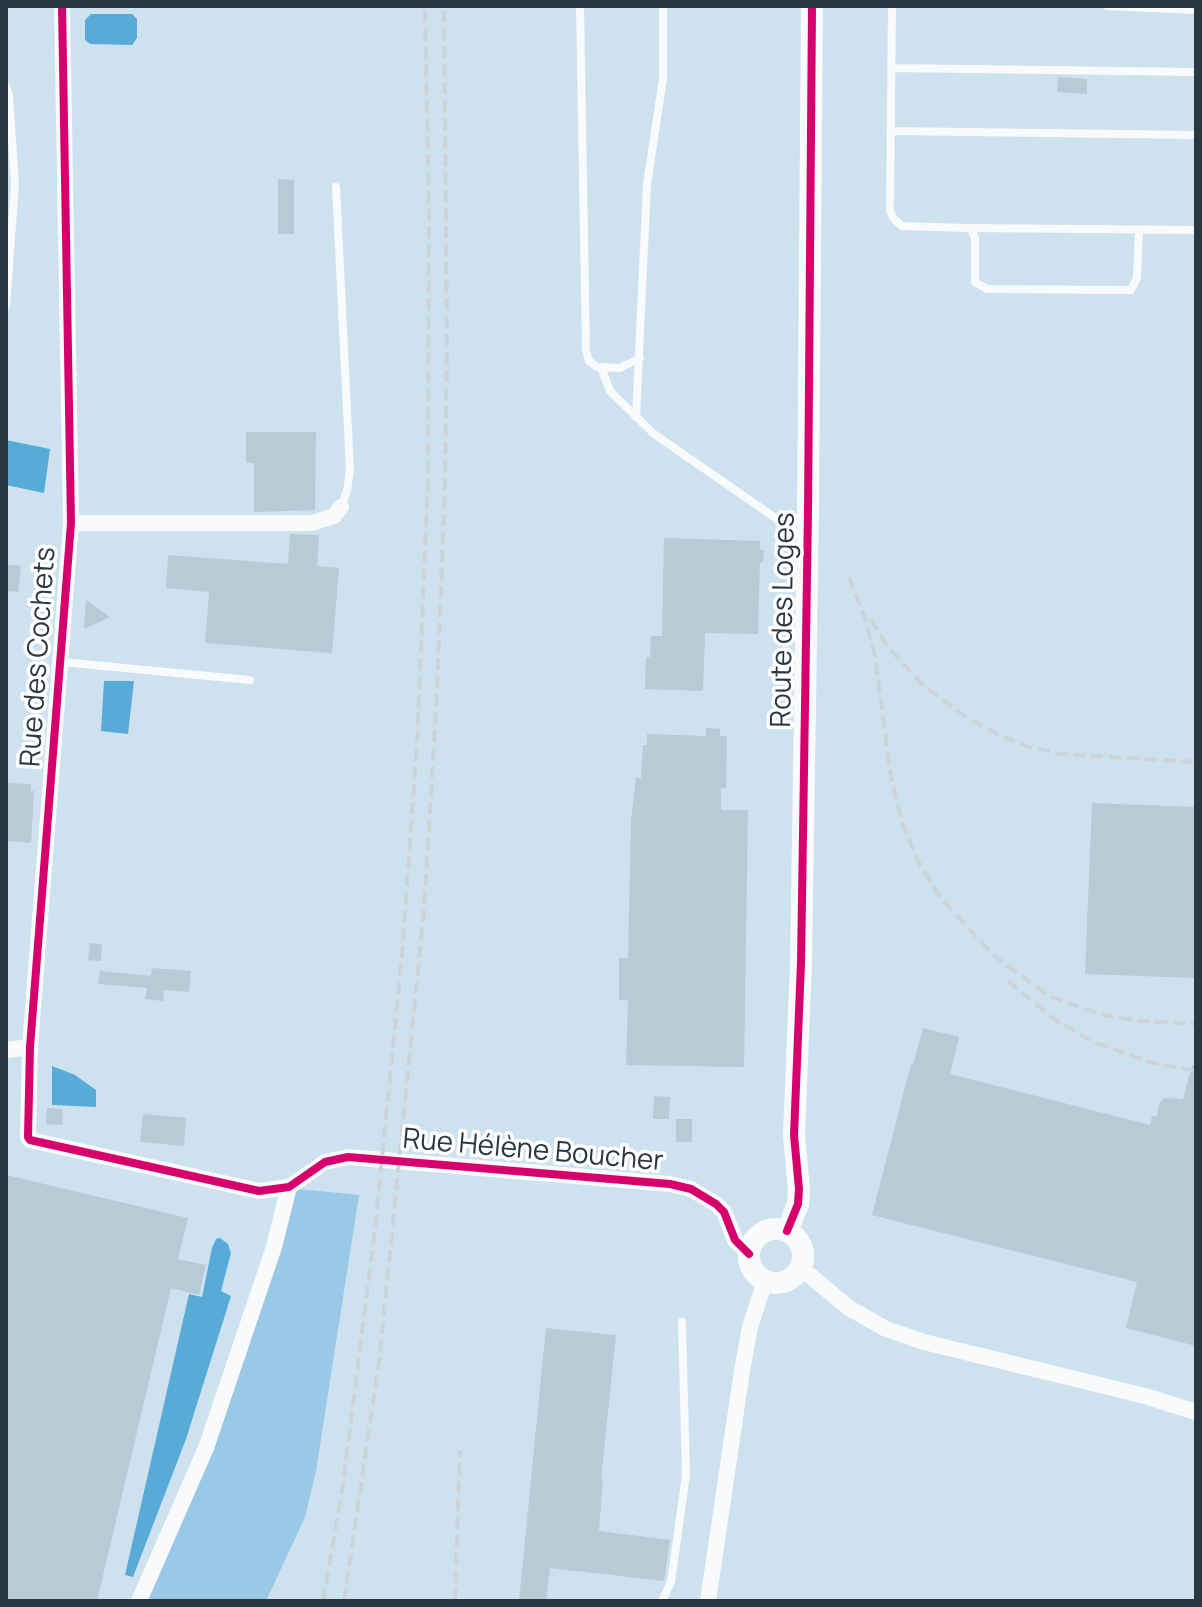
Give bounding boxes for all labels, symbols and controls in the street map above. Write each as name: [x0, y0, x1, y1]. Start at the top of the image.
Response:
street label: Route des Loges: [765, 512, 803, 728]
street label: Rue des Cochets: [15, 546, 63, 768]
street label: Rue Hélène Boucher: [401, 1123, 665, 1179]

